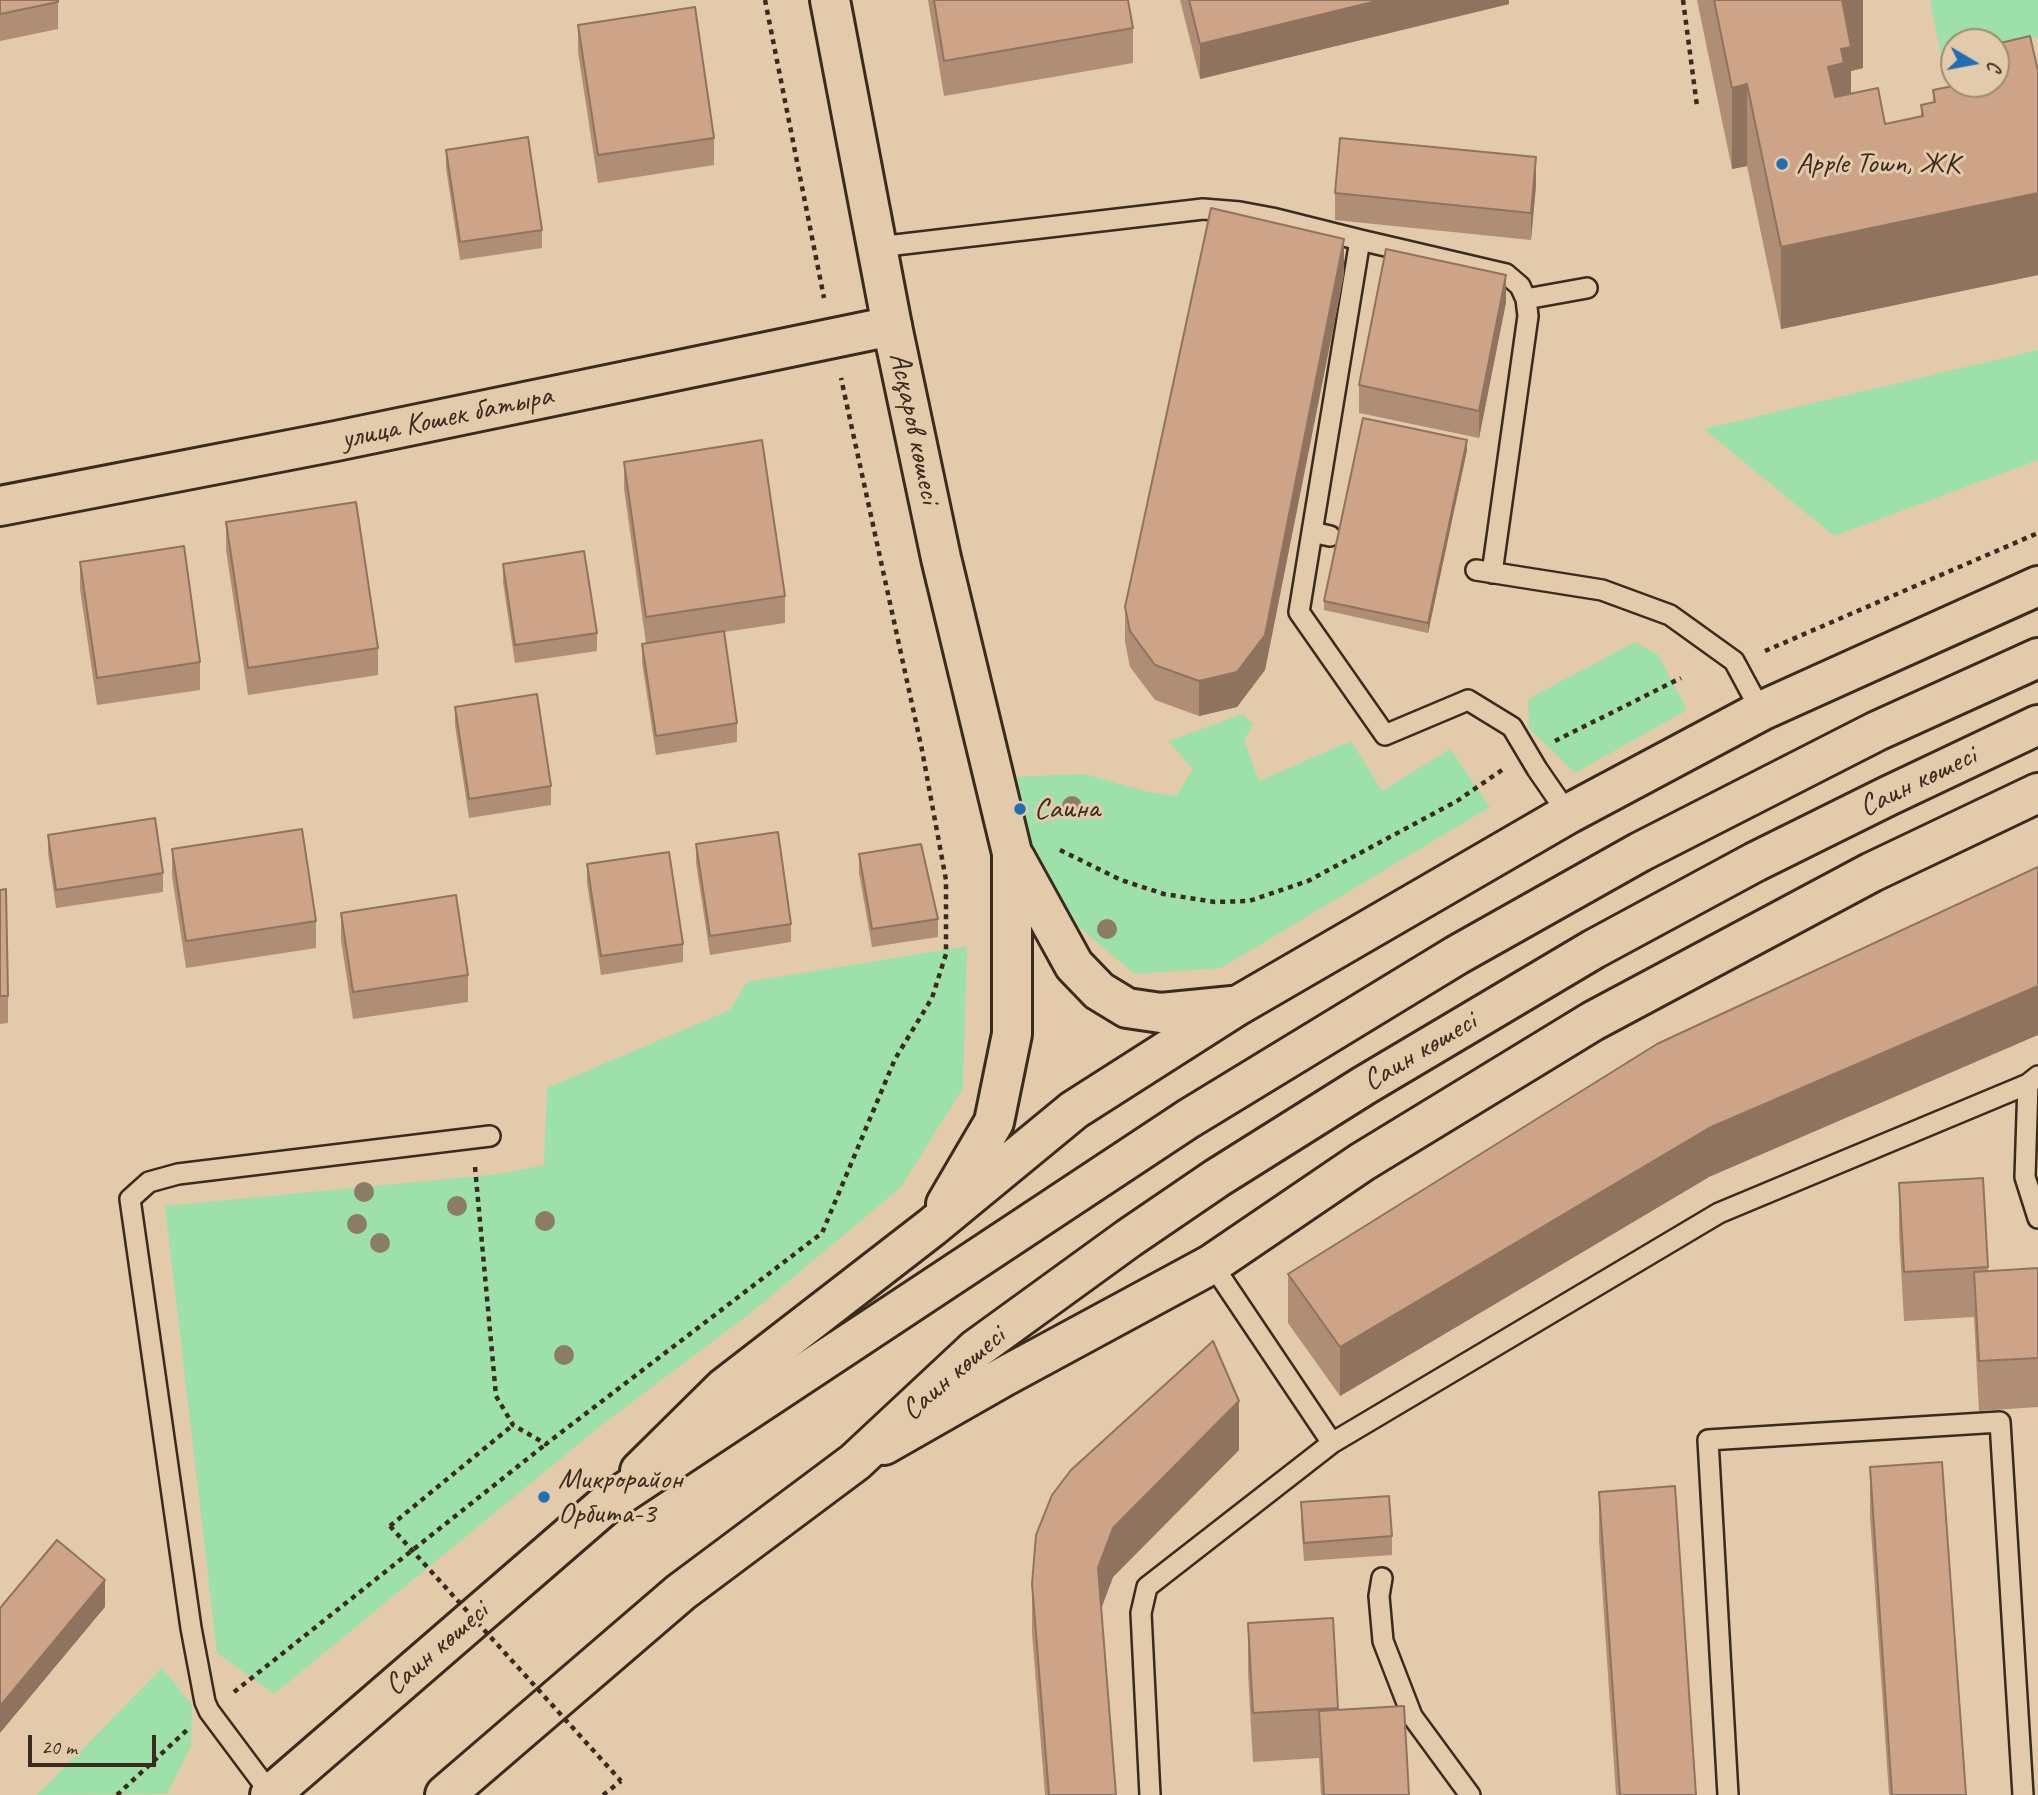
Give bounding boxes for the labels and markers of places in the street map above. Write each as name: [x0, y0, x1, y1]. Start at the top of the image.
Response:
place label: Apple Town, ЖК: [1796, 146, 1959, 182]
marker: Apple Town, ЖК: [1774, 156, 1790, 172]
place label: Саина: [1034, 791, 1100, 827]
marker: Саина: [1012, 801, 1028, 817]
place label: Микрорайон Орбита-3: [558, 1462, 682, 1532]
marker: Микрорайон Орбита-3: [536, 1489, 552, 1505]

